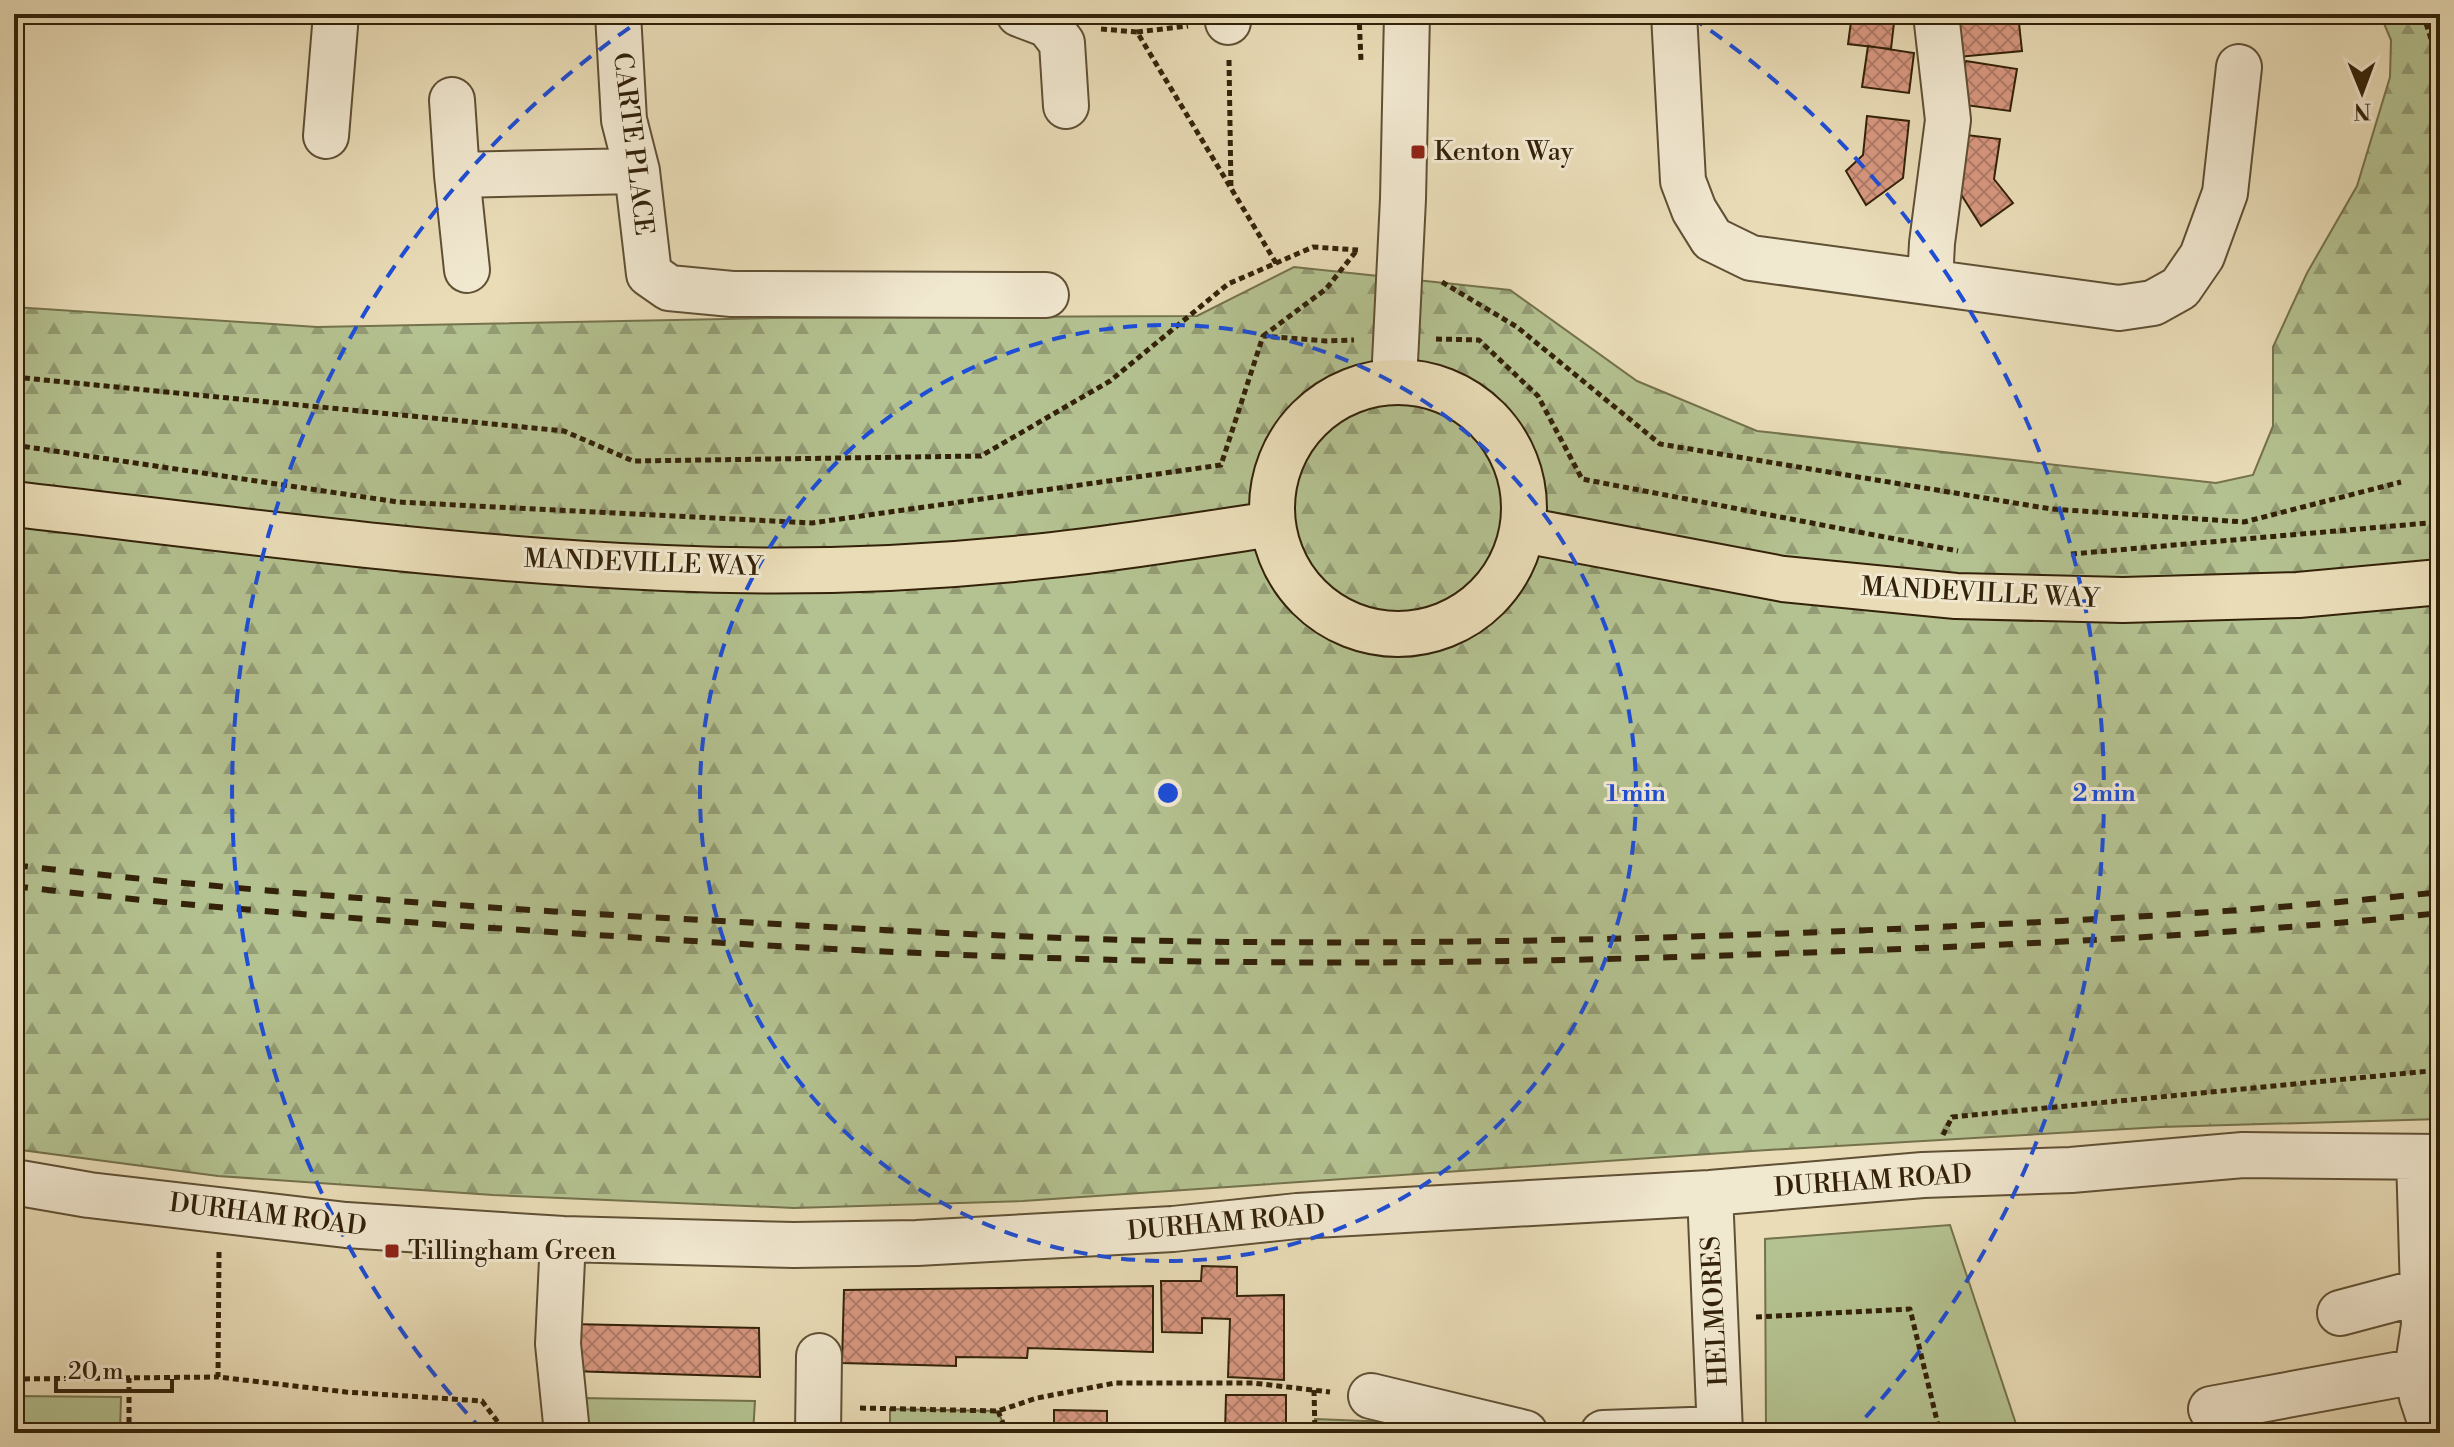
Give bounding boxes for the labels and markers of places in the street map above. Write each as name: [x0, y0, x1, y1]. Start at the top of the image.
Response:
place label: Kenton Way: [1434, 136, 1574, 168]
marker: Kenton Way: [1409, 143, 1427, 161]
centre of rings: [1154, 779, 1182, 807]
place label: Tillingham Green: [408, 1235, 616, 1267]
marker: Tillingham Green: [383, 1242, 401, 1260]

